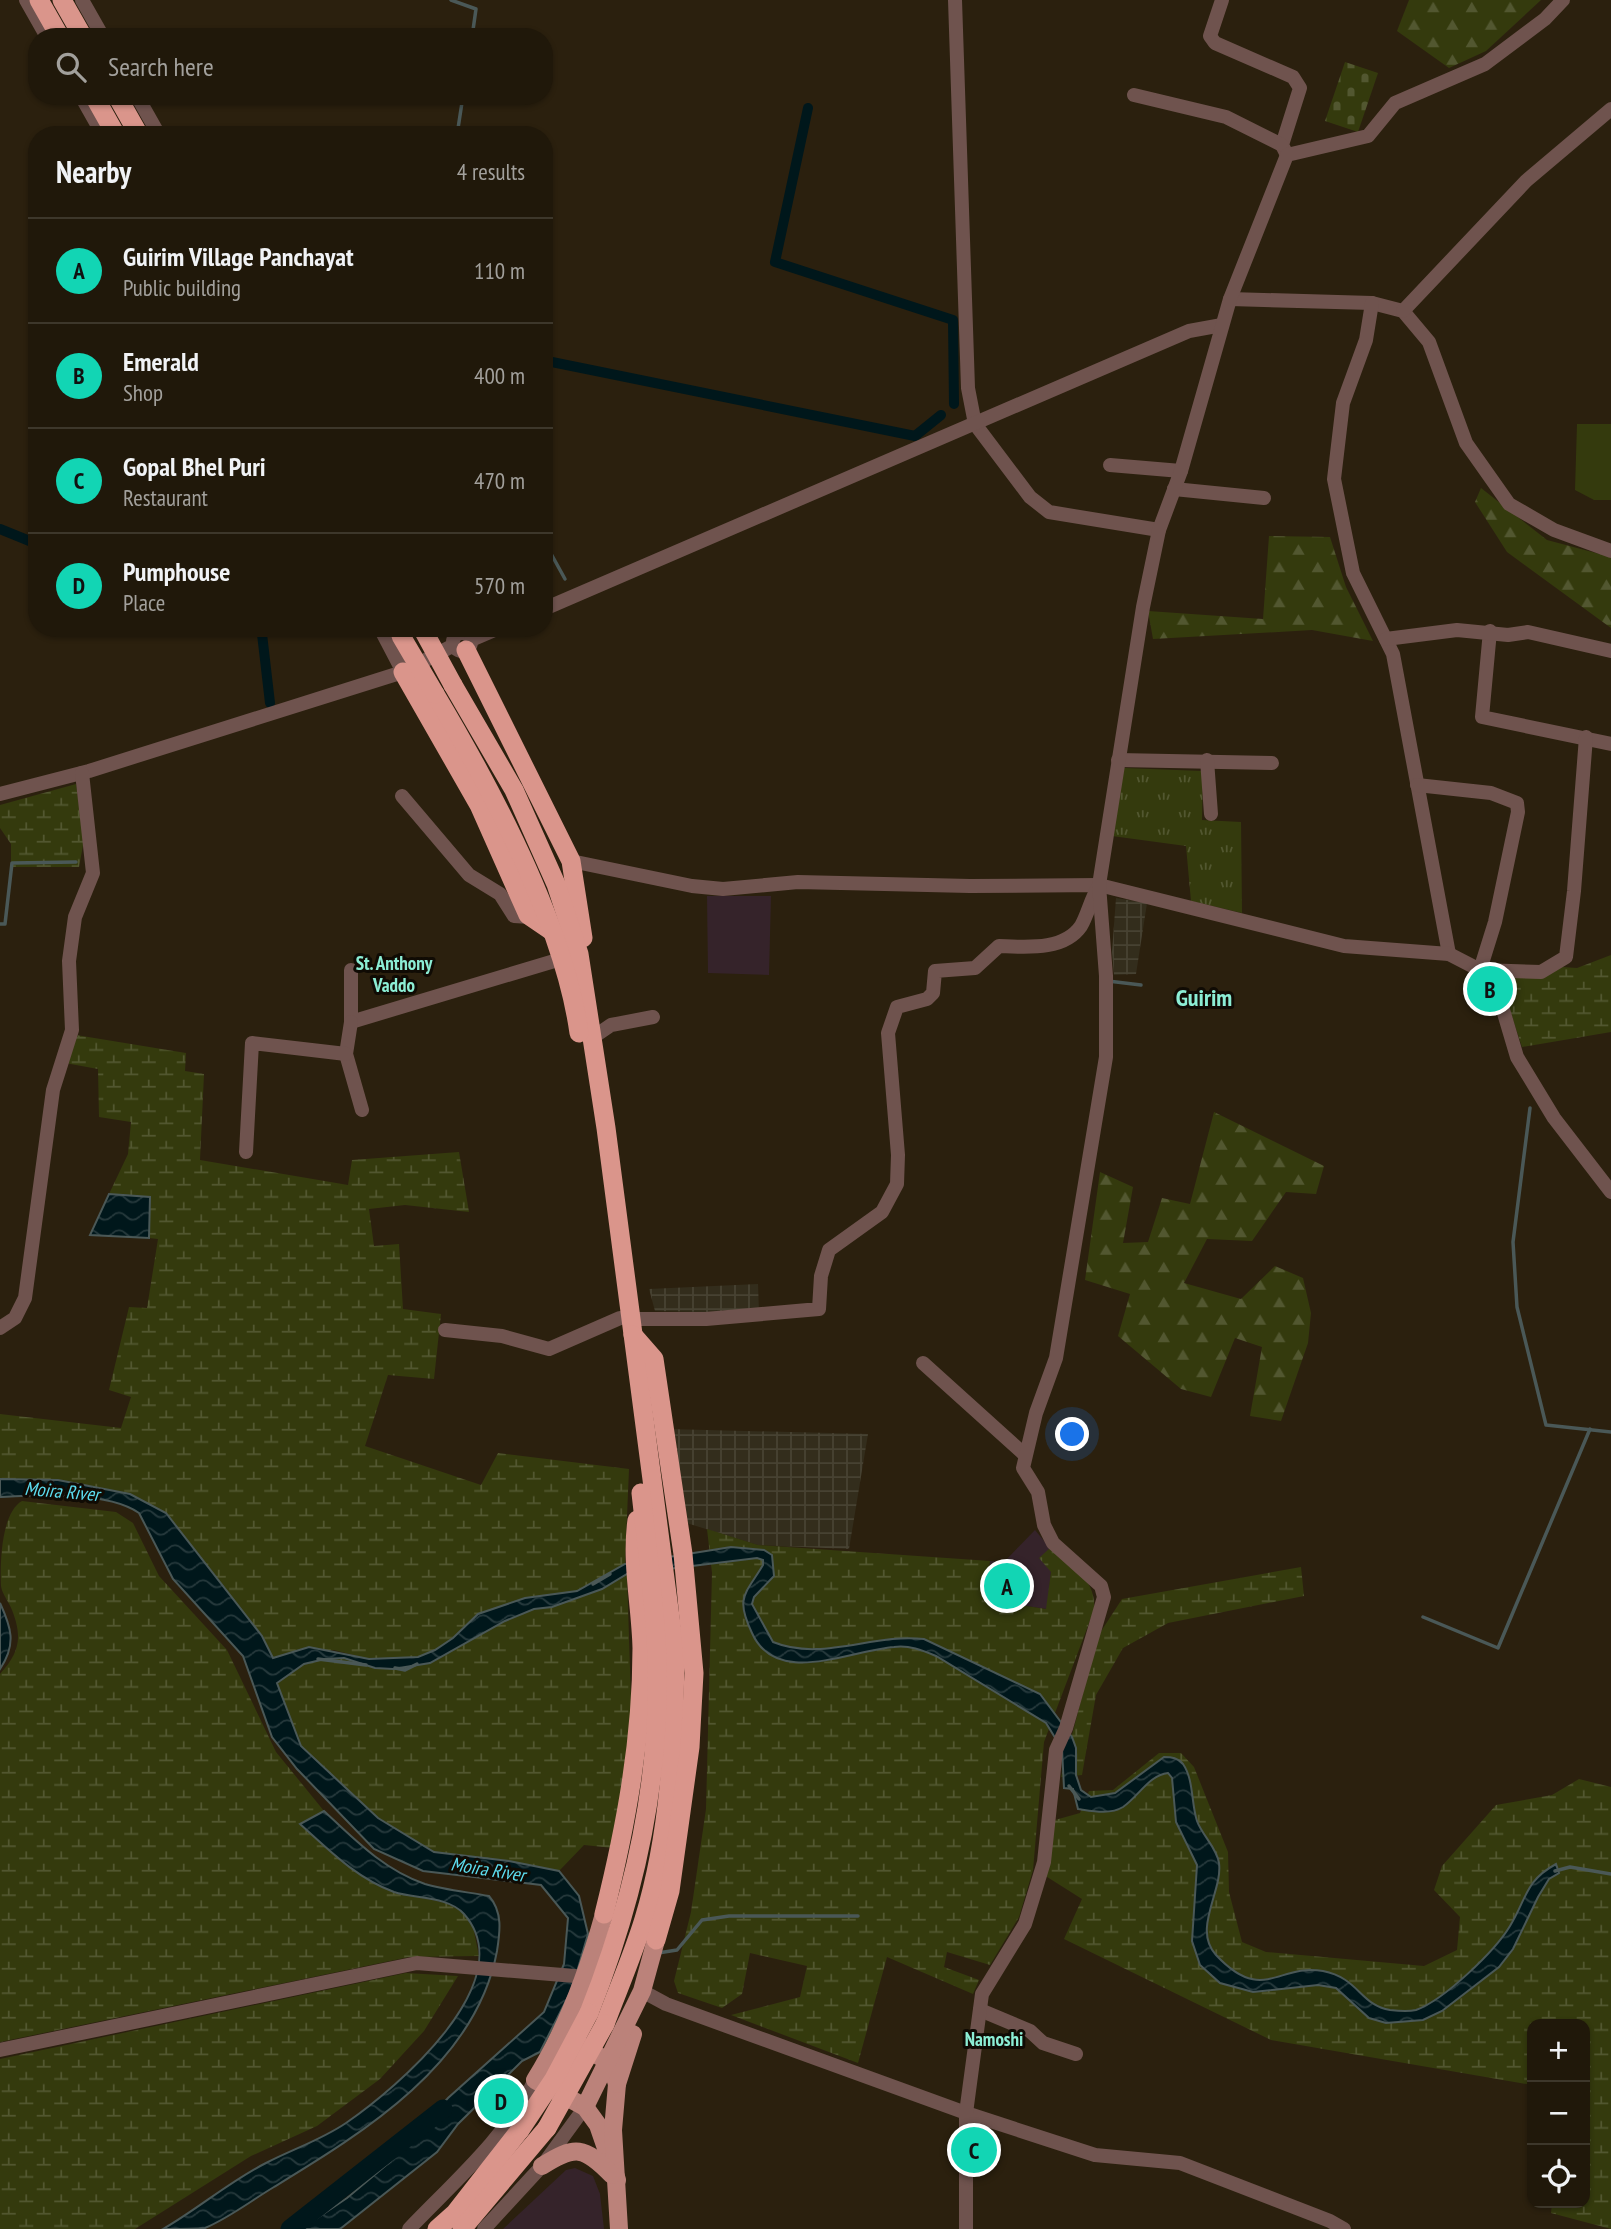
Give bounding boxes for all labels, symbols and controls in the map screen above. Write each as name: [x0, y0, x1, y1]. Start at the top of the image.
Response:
search box: [28, 28, 553, 105]
icon: search: [52, 48, 90, 86]
text: Search here: [108, 50, 214, 83]
text: Nearby: [56, 152, 131, 191]
text: 4 results: [457, 157, 525, 186]
text: Guirim Village Panchayat: [123, 240, 354, 273]
text: A: [73, 256, 85, 285]
text: 110 m: [474, 256, 525, 285]
text: Public building: [123, 273, 241, 302]
text: Emerald: [123, 345, 199, 378]
text: B: [73, 361, 85, 390]
text: 400 m: [474, 361, 525, 390]
text: Shop: [123, 378, 163, 407]
text: Gopal Bhel Puri: [123, 450, 266, 483]
text: C: [74, 466, 84, 495]
text: 470 m: [474, 466, 525, 495]
text: Restaurant: [123, 483, 208, 512]
text: Pumphouse: [123, 555, 230, 588]
text: D: [73, 571, 85, 600]
text: 570 m: [474, 571, 525, 600]
text: Place: [123, 588, 165, 617]
district label: St. Anthony Vaddo: [356, 951, 433, 997]
pin: B: [1467, 963, 1513, 1015]
district label: Guirim: [1176, 982, 1232, 1013]
your location: [1055, 1417, 1089, 1451]
water label: Moira River: [24, 1476, 103, 1506]
pin: A: [984, 1560, 1030, 1612]
water label: Moira River: [449, 1851, 530, 1887]
map controls: [1527, 2019, 1590, 2208]
button: +: [1527, 2019, 1590, 2082]
district label: Namoshi: [965, 2027, 1023, 2051]
pin: D: [478, 2075, 524, 2127]
button: −: [1527, 2082, 1590, 2145]
pin: C: [951, 2124, 997, 2176]
button: locate: [1527, 2145, 1590, 2208]

